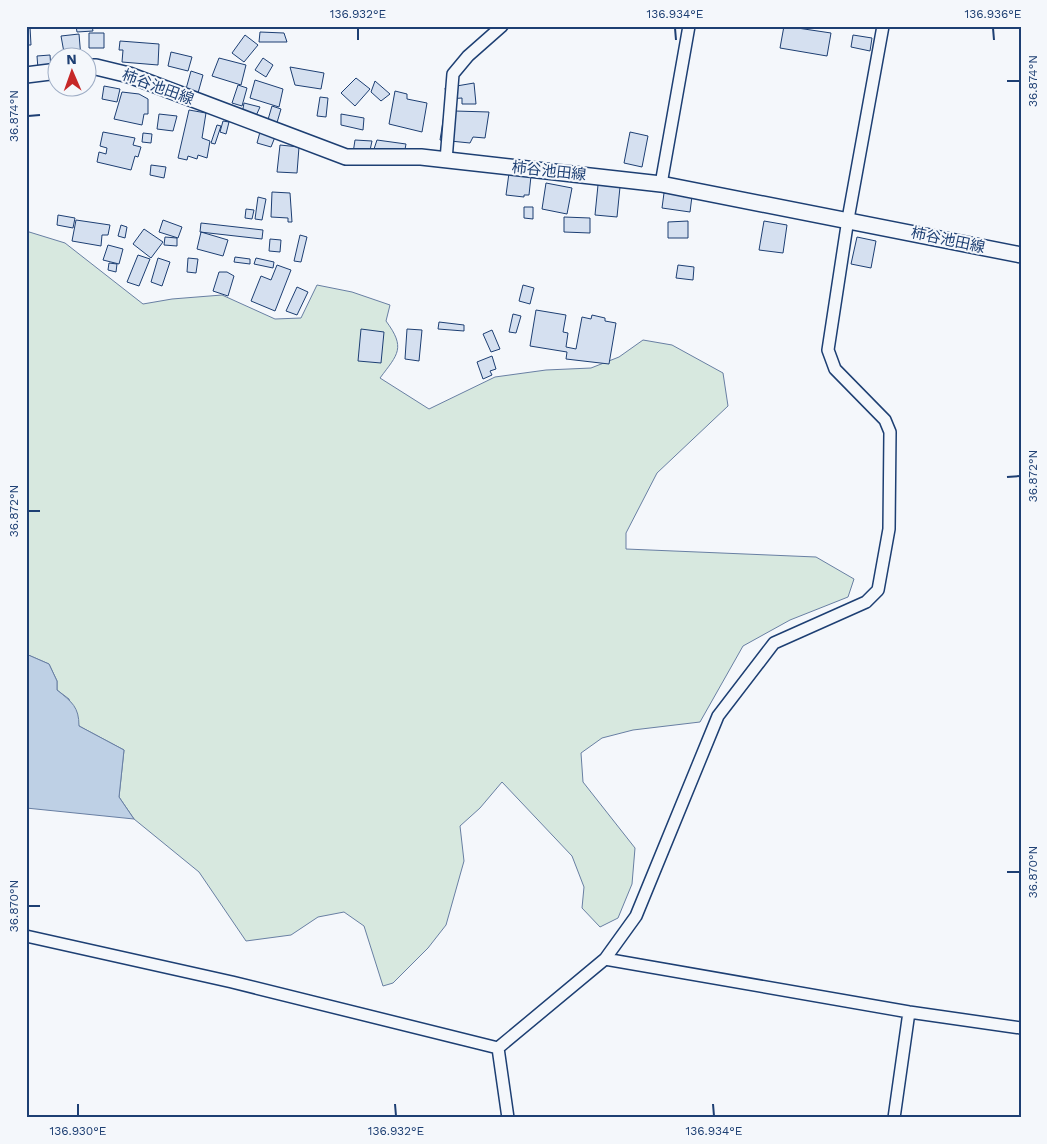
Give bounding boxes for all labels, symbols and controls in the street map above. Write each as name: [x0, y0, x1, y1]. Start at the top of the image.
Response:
text: 136.932°E: [330, 7, 387, 21]
text: 136.934°E: [647, 7, 704, 21]
text: 136.936°E: [965, 7, 1022, 21]
north arrow: [48, 48, 98, 98]
text: N: [66, 51, 77, 67]
text: 36.874°N: [1026, 55, 1040, 107]
street label: 柿谷池田線: [120, 66, 196, 108]
text: 36.874°N: [7, 90, 21, 142]
street label: 柿谷池田線: [511, 158, 587, 184]
street label: 柿谷池田線: [909, 223, 987, 257]
text: 36.872°N: [1026, 450, 1040, 502]
text: 36.872°N: [7, 485, 21, 537]
text: 36.870°N: [1026, 846, 1040, 898]
text: 36.870°N: [7, 880, 21, 932]
text: 136.930°E: [50, 1124, 107, 1138]
text: 136.932°E: [368, 1124, 425, 1138]
text: 136.934°E: [686, 1124, 743, 1138]

